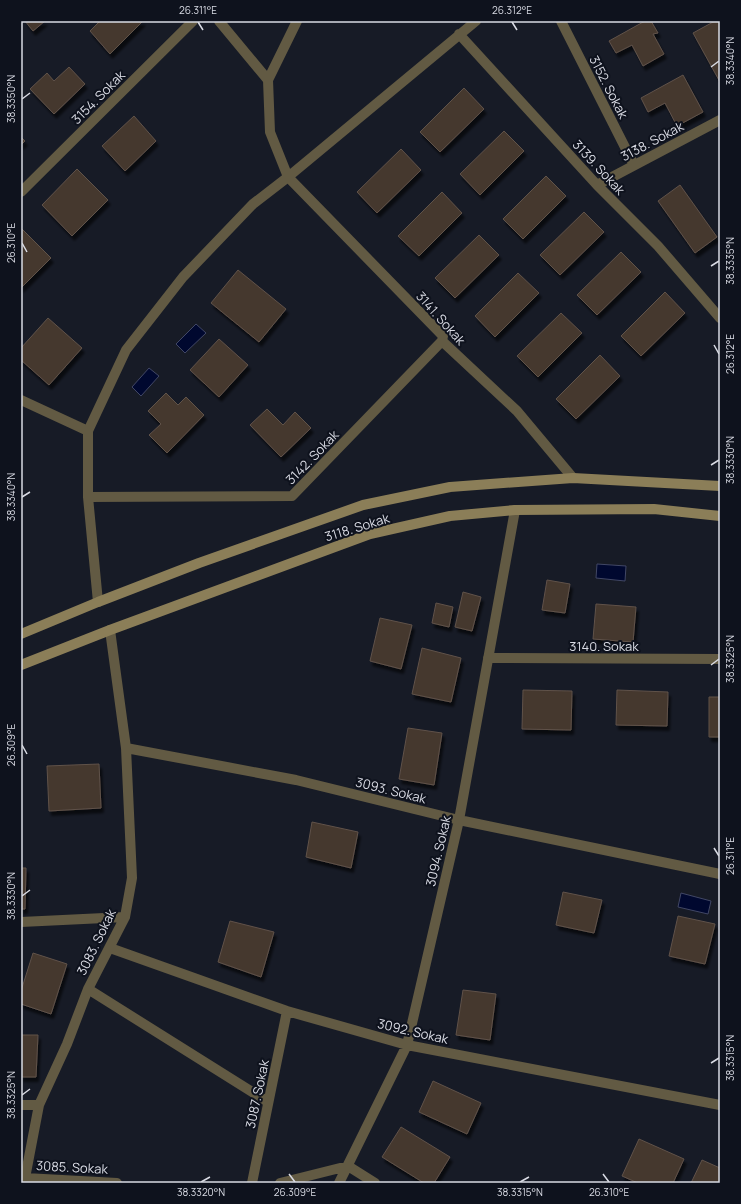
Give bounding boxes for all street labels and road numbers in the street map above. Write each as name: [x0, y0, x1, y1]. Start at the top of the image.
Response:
street label: 3152. Sokak: [585, 52, 633, 122]
street label: 3154. Sokak: [67, 66, 129, 128]
street label: 3138. Sokak: [617, 117, 687, 165]
street label: 3139. Sokak: [569, 136, 629, 199]
street label: 3141. Sokak: [412, 287, 470, 349]
street label: 3142. Sokak: [282, 426, 343, 488]
street label: 3118. Sokak: [323, 508, 392, 545]
street label: 3140. Sokak: [569, 637, 639, 655]
street label: 3093. Sokak: [354, 773, 429, 808]
street label: 3094. Sokak: [421, 813, 455, 888]
street label: 3083. Sokak: [72, 905, 120, 978]
street label: 3092. Sokak: [376, 1014, 451, 1048]
street label: 3087. Sokak: [241, 1057, 273, 1130]
street label: 3085. Sokak: [36, 1156, 109, 1178]

